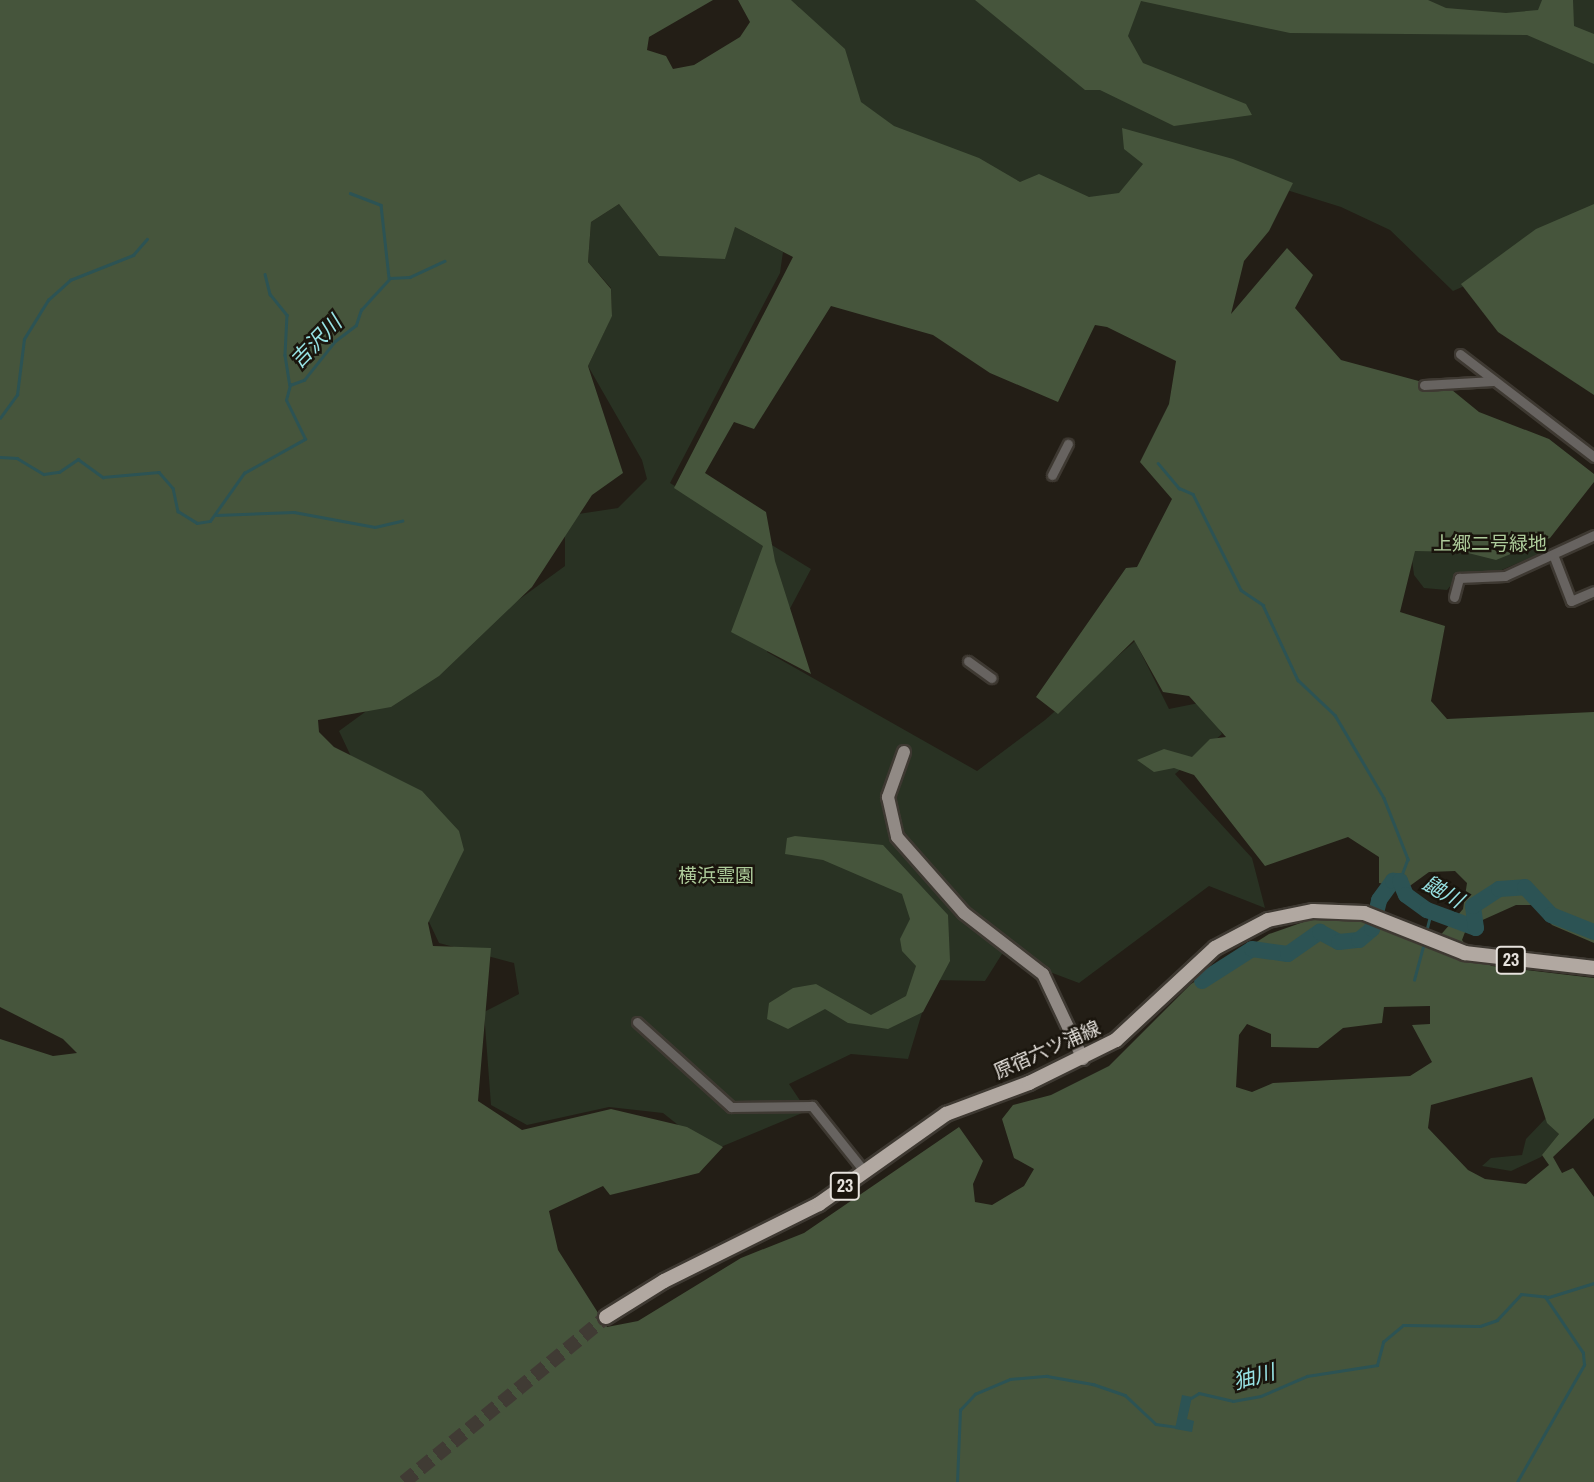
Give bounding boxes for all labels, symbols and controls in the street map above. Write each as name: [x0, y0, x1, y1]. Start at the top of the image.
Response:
water label: 吉沢川: [285, 311, 347, 373]
park label: 上郷二号緑地: [1433, 533, 1547, 555]
park label: 横浜霊園: [678, 865, 754, 887]
water label: 鼬川: [1419, 871, 1467, 913]
road number: 23: [1495, 945, 1527, 974]
street label: 原宿六ツ浦線: [990, 1016, 1104, 1084]
road number: 23: [829, 1171, 861, 1200]
water label: 㹨川: [1230, 1359, 1278, 1395]

